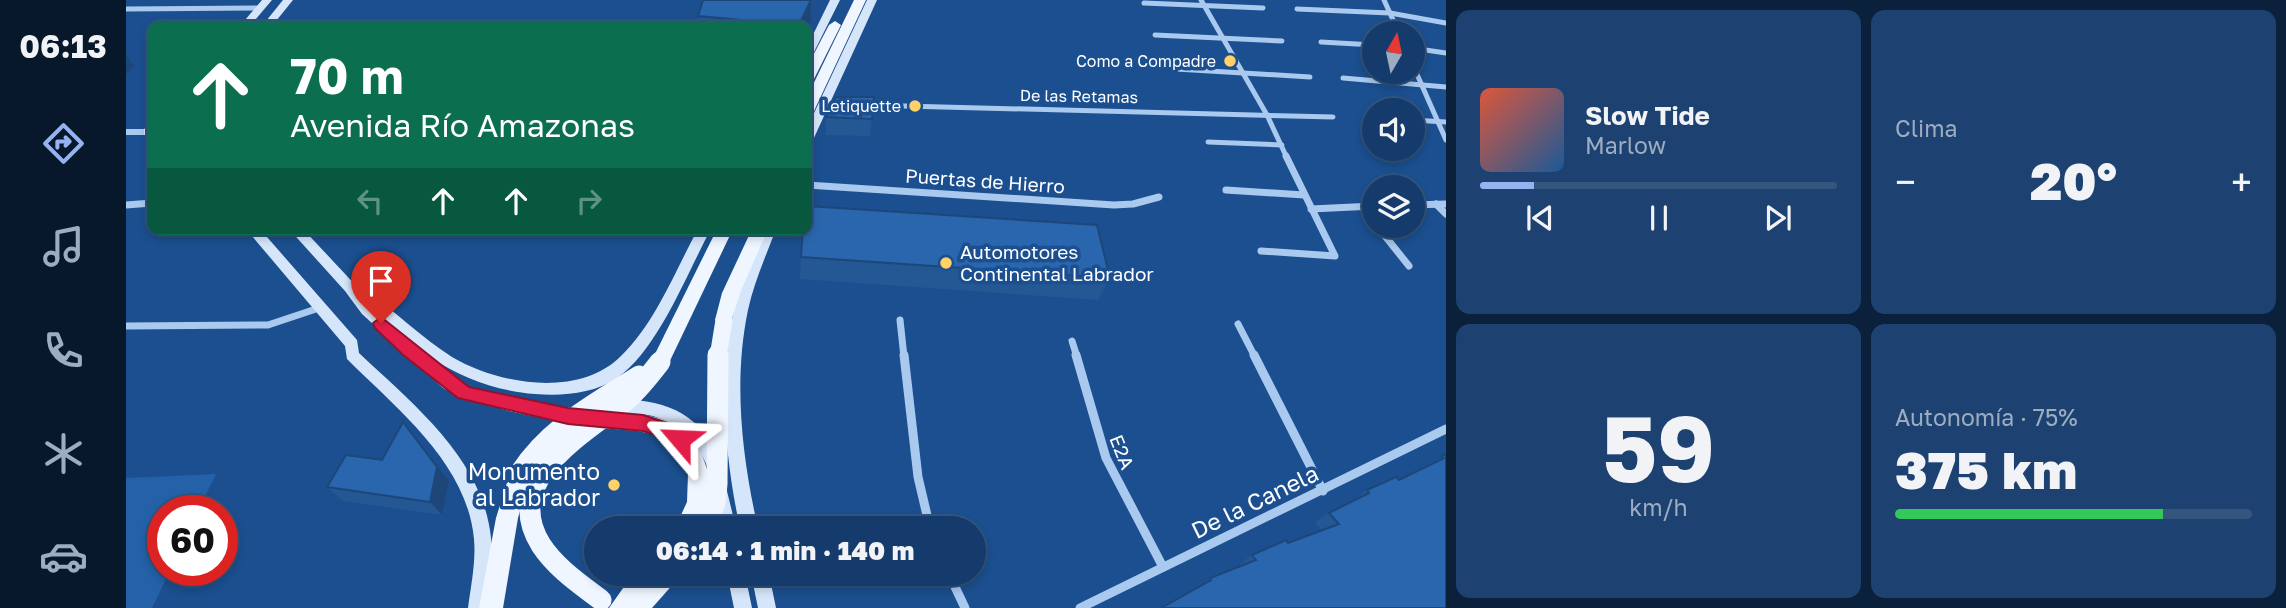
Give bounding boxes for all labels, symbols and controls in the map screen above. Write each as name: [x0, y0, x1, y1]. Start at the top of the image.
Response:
north arrow: [1362, 21, 1424, 84]
map controls: [1362, 21, 1425, 238]
text: 06:13: [19, 27, 107, 65]
text: 70 m: [290, 46, 404, 105]
icon: ahead: [175, 49, 266, 140]
place label: Como a Compadre: [1076, 51, 1216, 71]
marker: Como a Compadre: [1222, 53, 1238, 69]
street label: De las Retamas: [1020, 85, 1138, 107]
place label: Letiquette: [821, 96, 901, 116]
marker: Letiquette: [907, 98, 923, 114]
button: sound: [1362, 98, 1425, 161]
text: Slow Tide: [1585, 100, 1710, 131]
text: Avenida Río Amazonas: [290, 106, 635, 144]
text: Clima: [1895, 114, 1958, 142]
icon: directions: [39, 119, 88, 168]
text: Marlow: [1585, 131, 1666, 159]
text: 20°: [2030, 149, 2117, 211]
text: −: [1895, 159, 1916, 204]
text: +: [2231, 159, 2252, 204]
street label: Puertas de Hierro: [904, 163, 1066, 198]
button: layers: [1362, 175, 1425, 238]
icon: left: [351, 182, 389, 220]
icon: ahead: [424, 182, 462, 220]
icon: ahead: [497, 182, 535, 220]
icon: right: [570, 182, 608, 220]
icon: previous: [1521, 199, 1559, 237]
icon: pause: [1640, 199, 1678, 237]
icon: next: [1759, 199, 1797, 237]
icon: music: [39, 222, 88, 271]
place label: Automotores Continental Labrador: [960, 240, 1154, 285]
pin: [351, 251, 411, 323]
marker: Automotores Continental Labrador: [938, 255, 954, 271]
icon: arrive: [362, 262, 400, 300]
icon: phone: [39, 326, 88, 375]
text: 59: [1602, 393, 1715, 502]
position arrow: [643, 402, 717, 476]
text: Autonomía · 75%: [1895, 403, 2078, 431]
icon: climate: [39, 429, 88, 478]
street label: E2A: [1105, 431, 1140, 473]
text: 375 km: [1895, 438, 2077, 500]
place label: Monumento al Labrador: [468, 457, 600, 511]
street label: De la Canela: [1187, 458, 1323, 544]
marker: Monumento al Labrador: [606, 477, 622, 493]
text: km/h: [1629, 493, 1688, 521]
speed limit sign: 60: [147, 495, 238, 586]
icon: car: [39, 532, 88, 581]
text: 06:14 · 1 min · 140 m: [656, 535, 914, 566]

